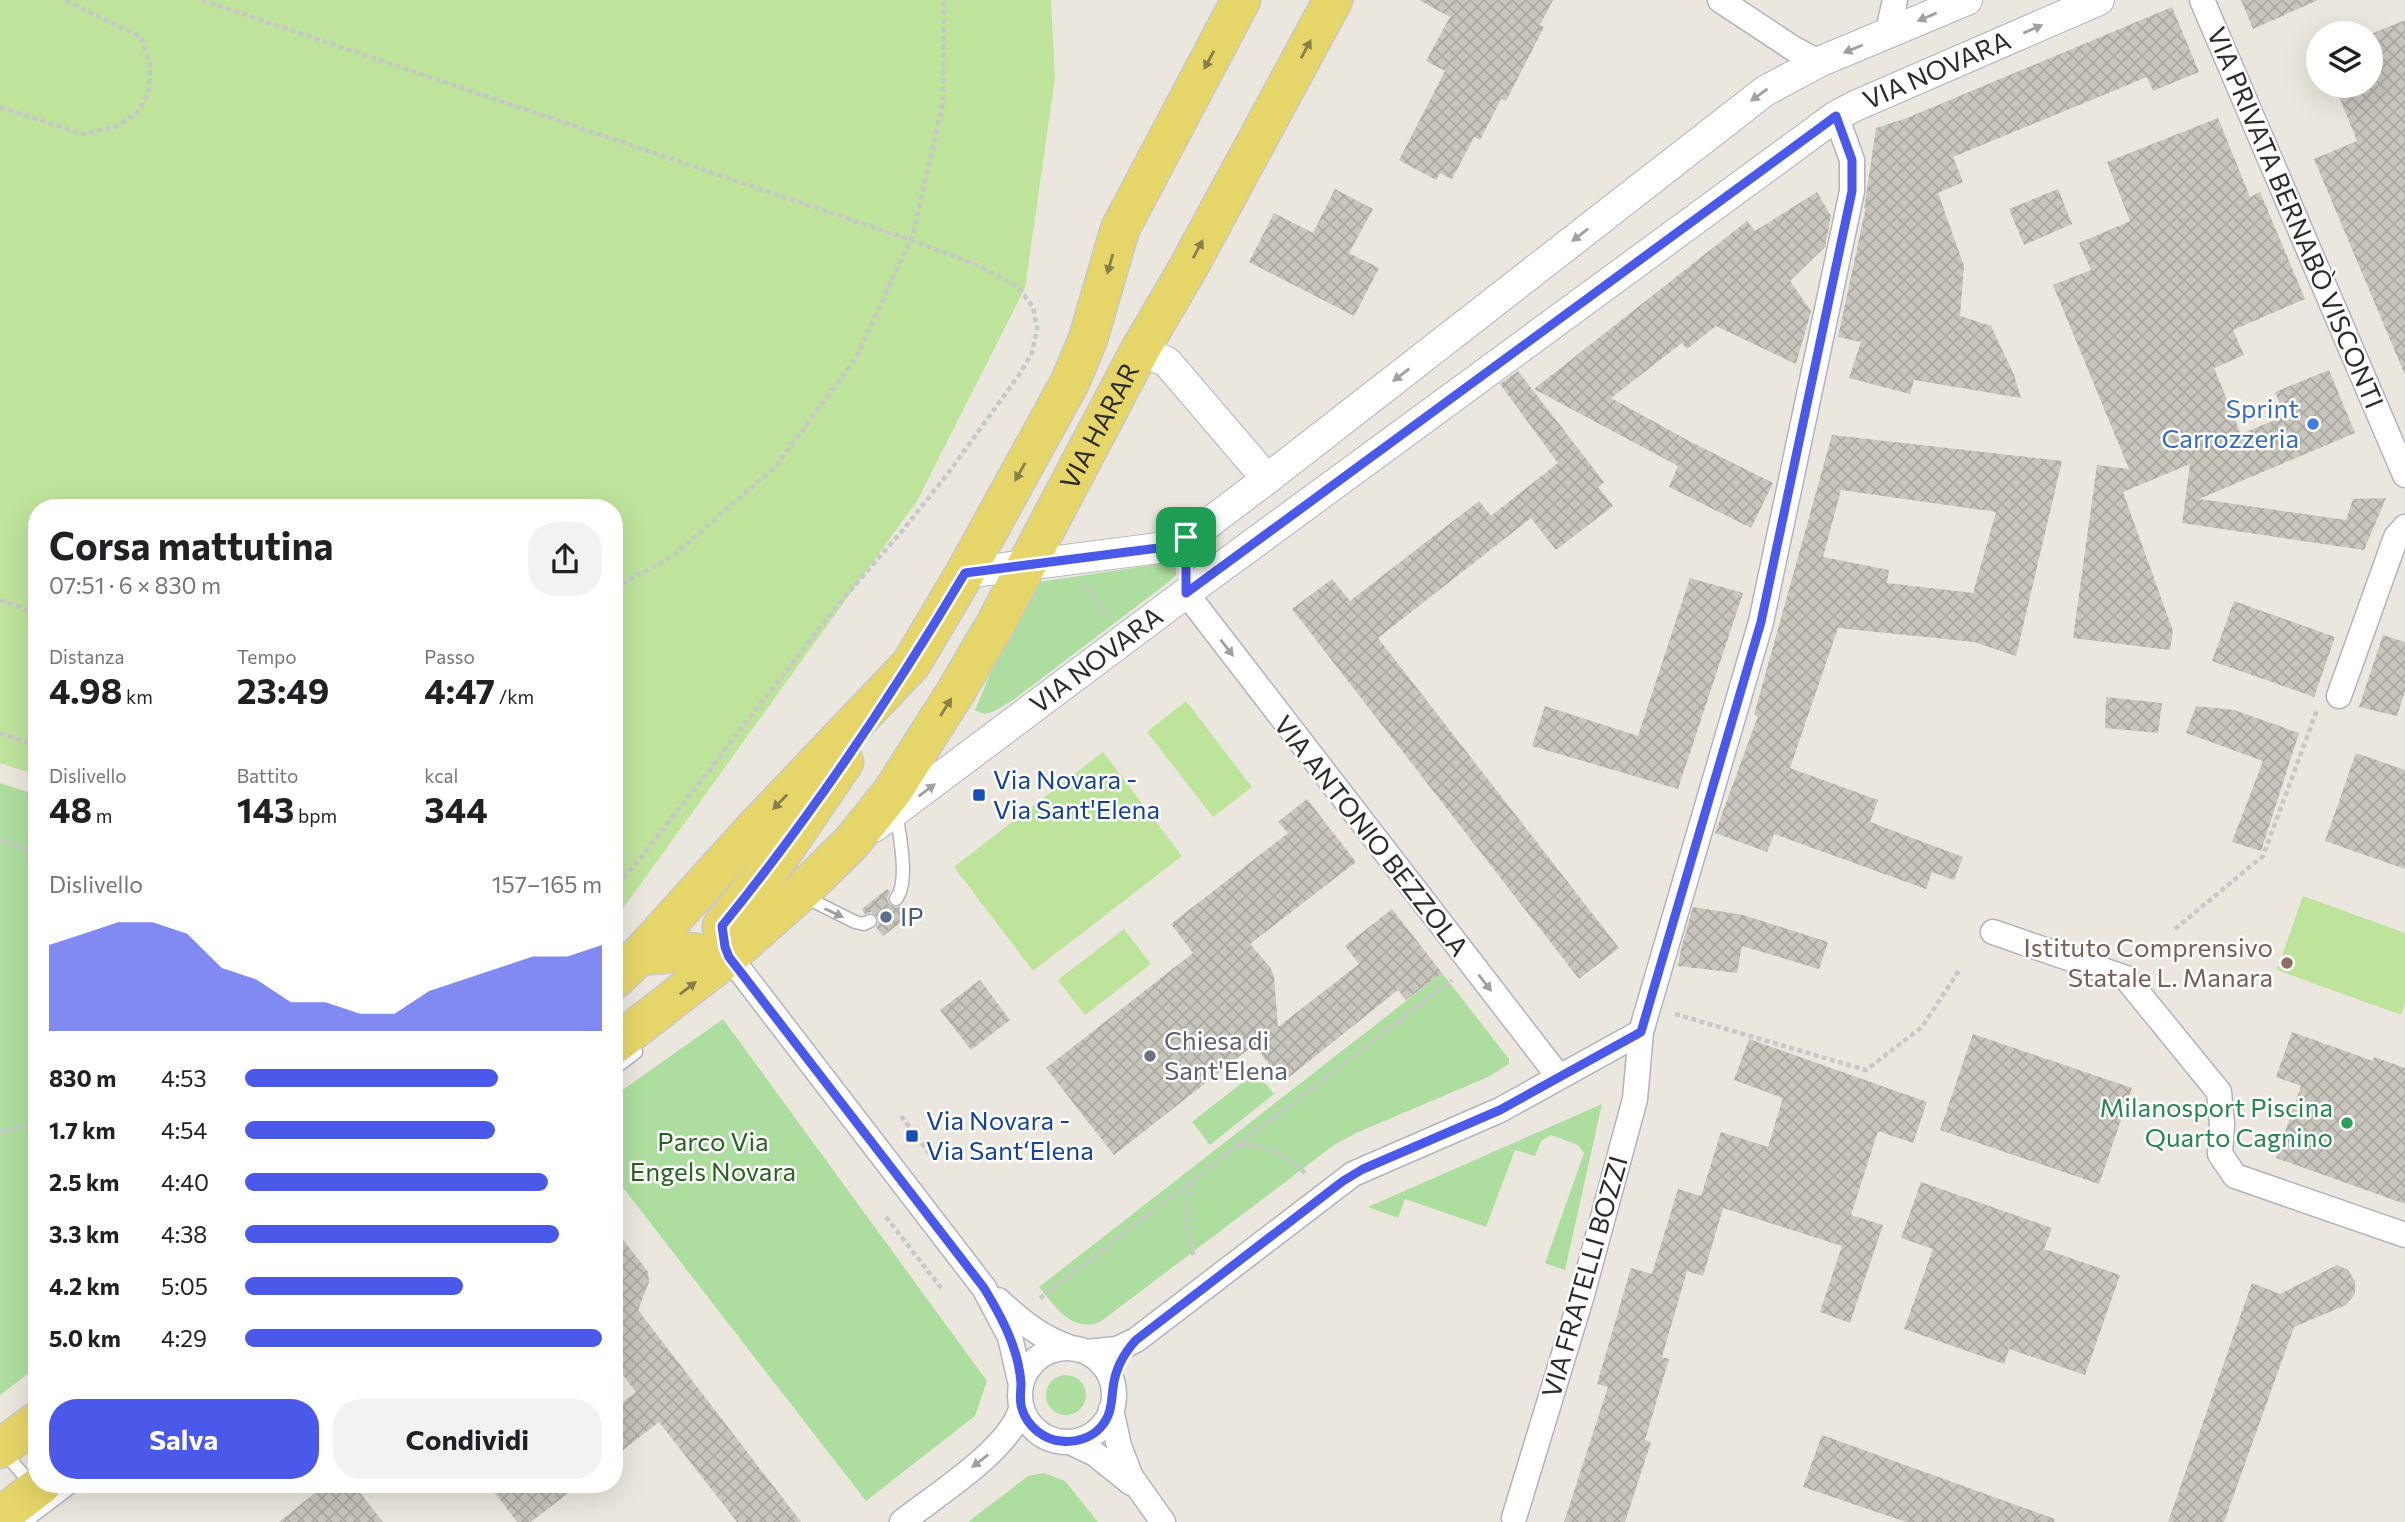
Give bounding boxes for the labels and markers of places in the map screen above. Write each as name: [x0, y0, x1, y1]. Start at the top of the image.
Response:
place label: Sprint Carrozzeria: [2162, 392, 2299, 453]
marker: Sprint Carrozzeria: [2305, 416, 2321, 432]
pin: [1156, 507, 1216, 567]
place label: Via Novara - Via Sant'Elena: [993, 763, 1160, 824]
marker: Via Novara - Via Sant'Elena: [971, 787, 987, 803]
place label: IP: [900, 900, 924, 931]
marker: IP: [878, 909, 894, 925]
place label: Istituto Comprensivo Statale L. Manara: [2024, 931, 2273, 992]
marker: Istituto Comprensivo Statale L. Manara: [2279, 955, 2295, 971]
place label: Chiesa di Sant'Elena: [1164, 1024, 1288, 1085]
marker: Chiesa di Sant'Elena: [1142, 1048, 1158, 1064]
place label: Milanosport Piscina Quarto Cagnino: [2099, 1091, 2333, 1152]
place label: Via Novara - Via Sant‘Elena: [926, 1104, 1094, 1165]
marker: Milanosport Piscina Quarto Cagnino: [2339, 1115, 2355, 1131]
marker: Via Novara - Via Sant‘Elena: [904, 1128, 920, 1144]

